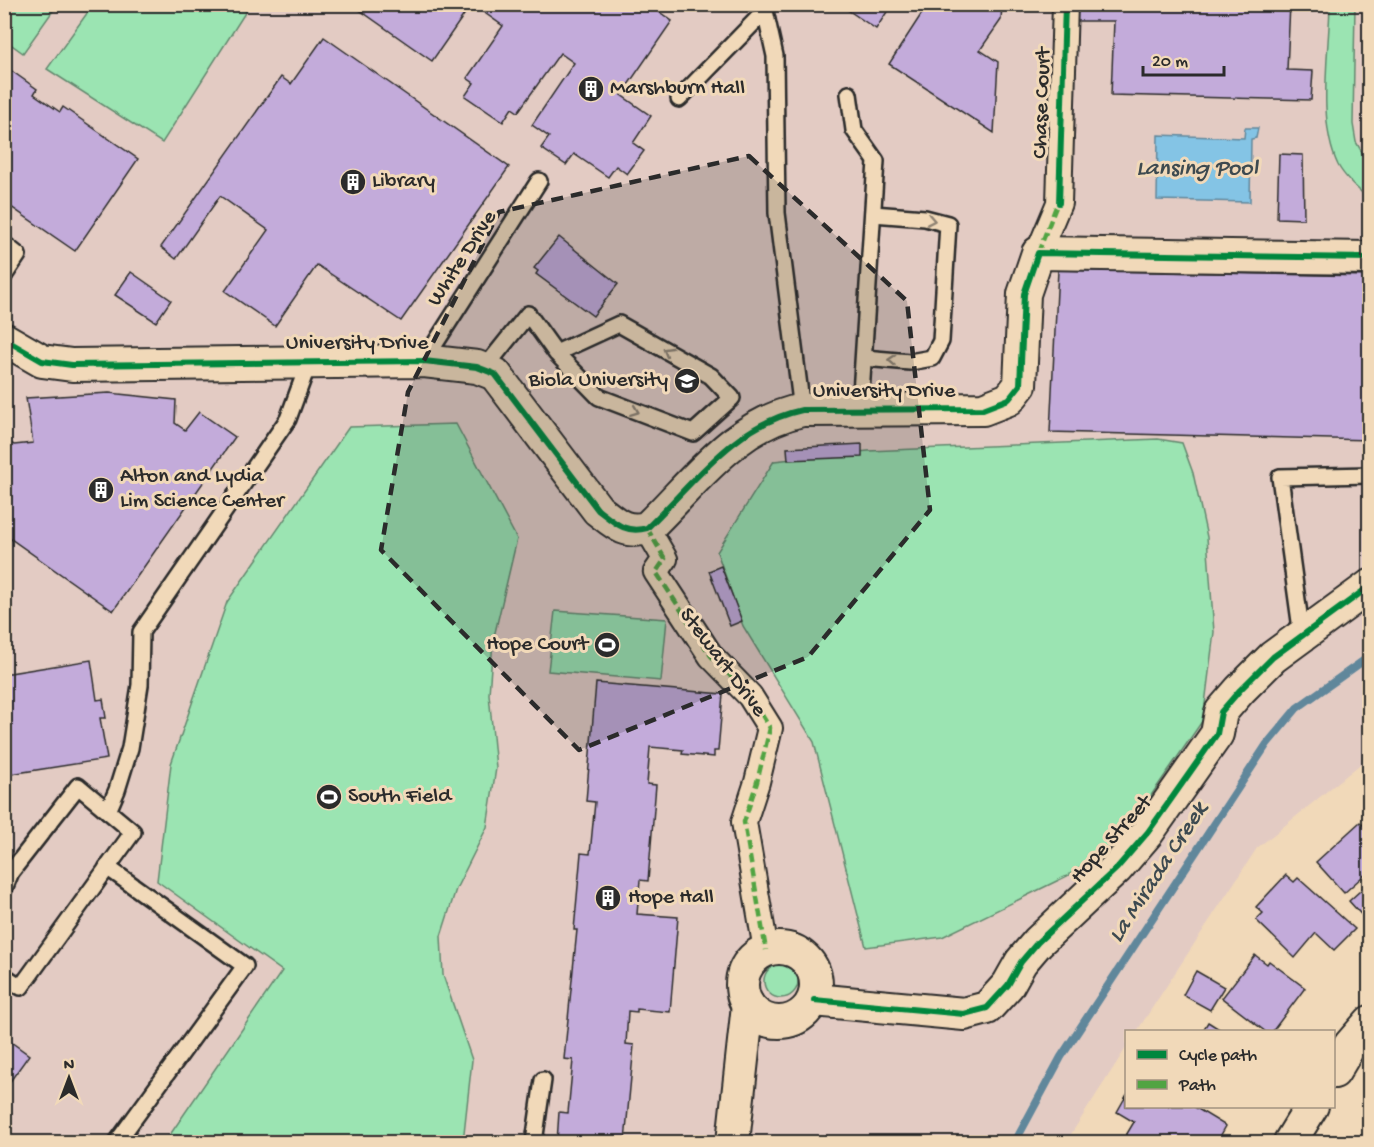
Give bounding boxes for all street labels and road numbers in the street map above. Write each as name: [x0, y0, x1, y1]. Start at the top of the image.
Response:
street label: Chase Court: [1028, 45, 1058, 159]
street label: White Drive: [422, 206, 504, 312]
street label: University Drive: [286, 331, 429, 357]
street label: University Drive: [813, 379, 956, 405]
street label: Stewart Drive: [673, 603, 772, 723]
street label: Hope Street: [1066, 789, 1160, 890]

